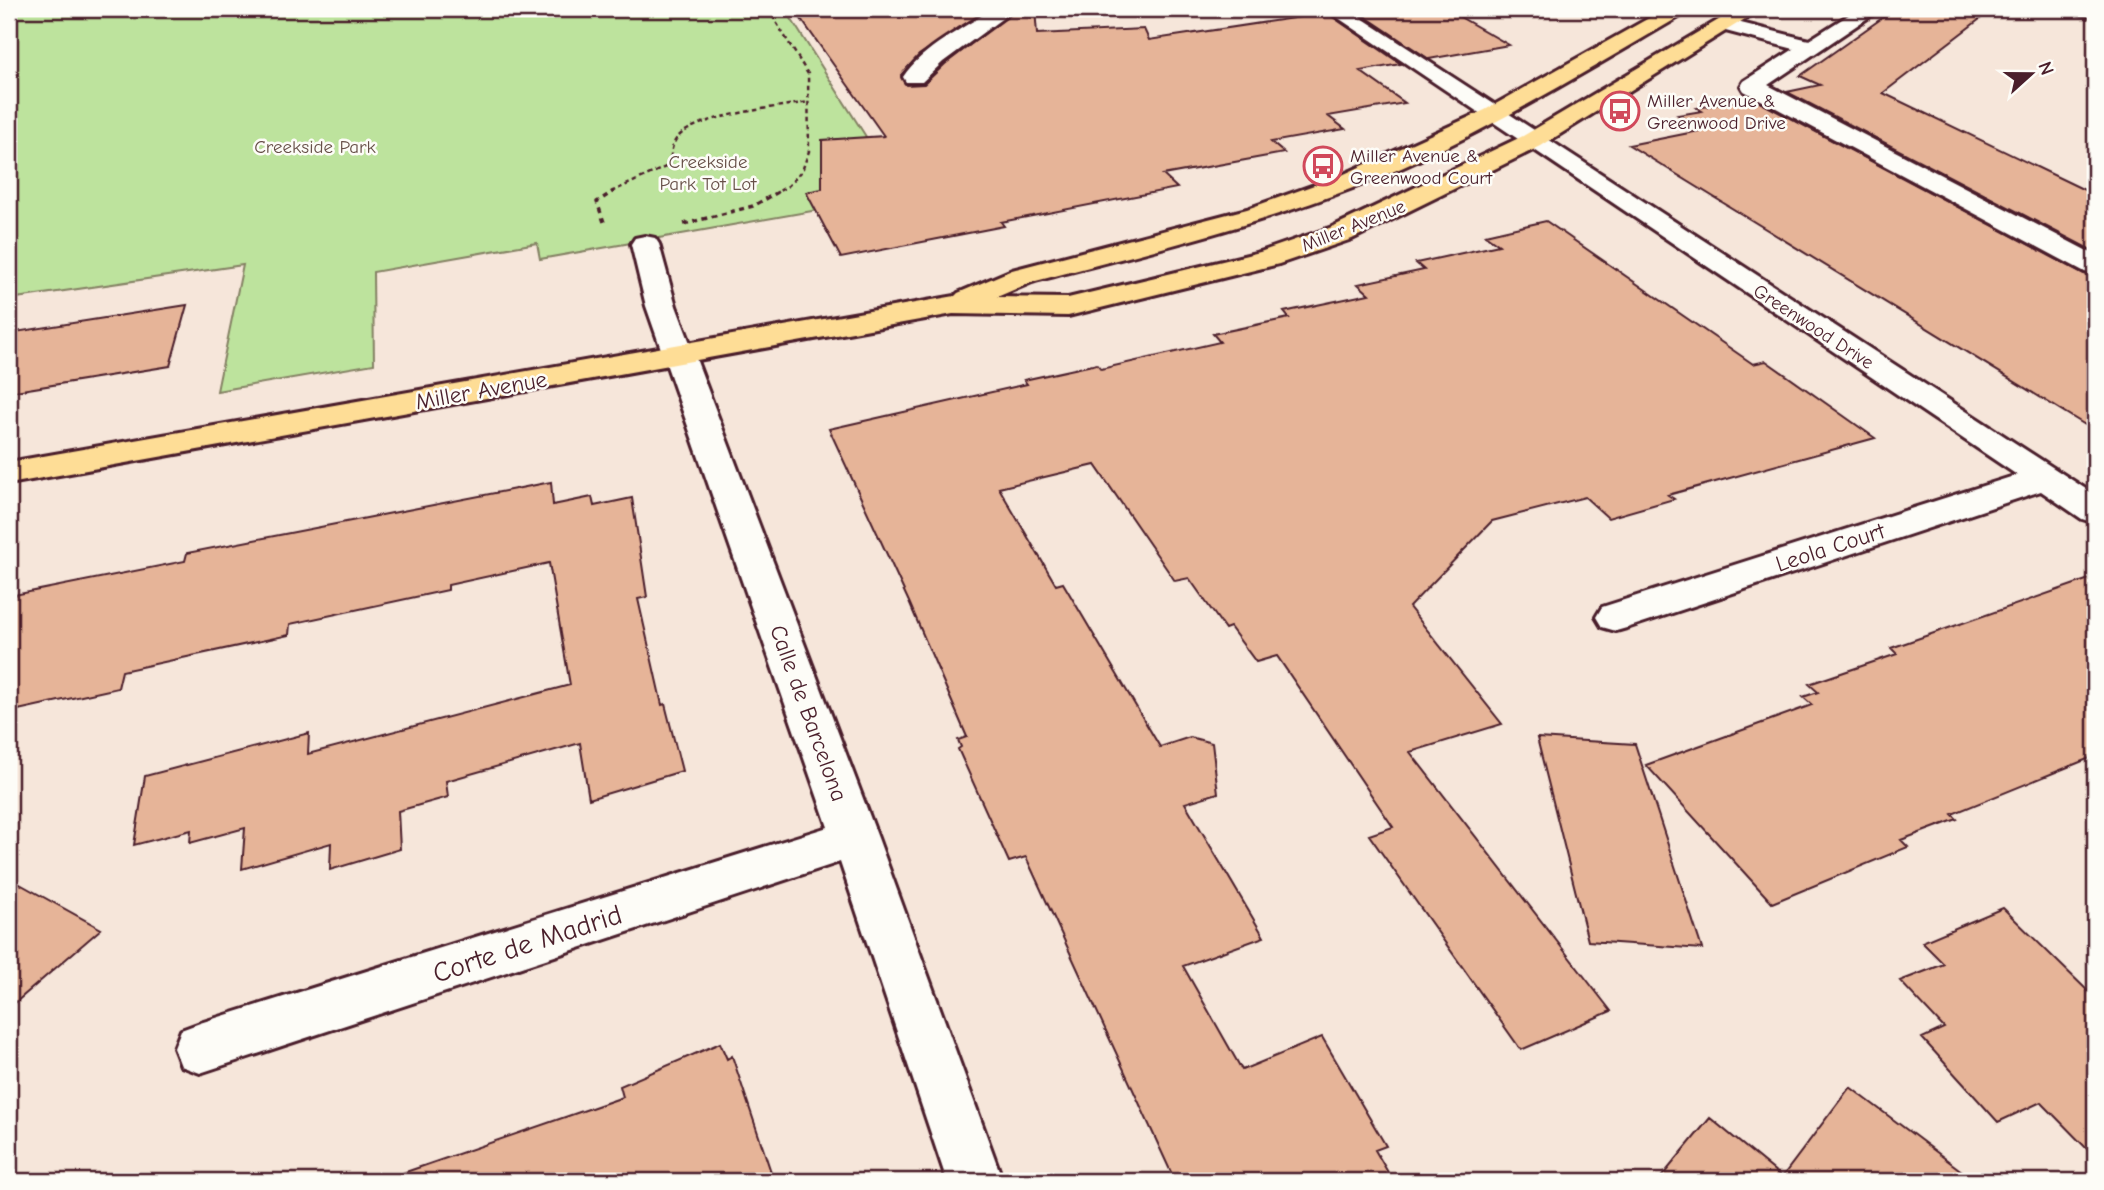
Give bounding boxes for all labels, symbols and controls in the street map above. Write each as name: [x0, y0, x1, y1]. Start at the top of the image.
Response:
north arrow: [1996, 38, 2066, 108]
text: N: [2033, 59, 2058, 78]
bus stop icon: Miller Avenue & Greenwood Drive: [1599, 90, 1641, 132]
place label: Miller Avenue & Greenwood Drive: [1647, 90, 1786, 134]
park label: Creekside Park: [254, 136, 377, 158]
bus stop icon: Miller Avenue & Greenwood Court: [1302, 145, 1344, 187]
place label: Miller Avenue & Greenwood Court: [1350, 145, 1493, 189]
park label: Creekside Park Tot Lot: [659, 151, 757, 195]
street label: Miller Avenue: [1298, 195, 1408, 257]
street label: Greenwood Drive: [1749, 280, 1878, 374]
street label: Miller Avenue: [413, 366, 549, 415]
street label: Leola Court: [1772, 517, 1889, 578]
street label: Calle de Barcelona: [764, 621, 853, 805]
street label: Corte de Madrid: [429, 898, 626, 990]

